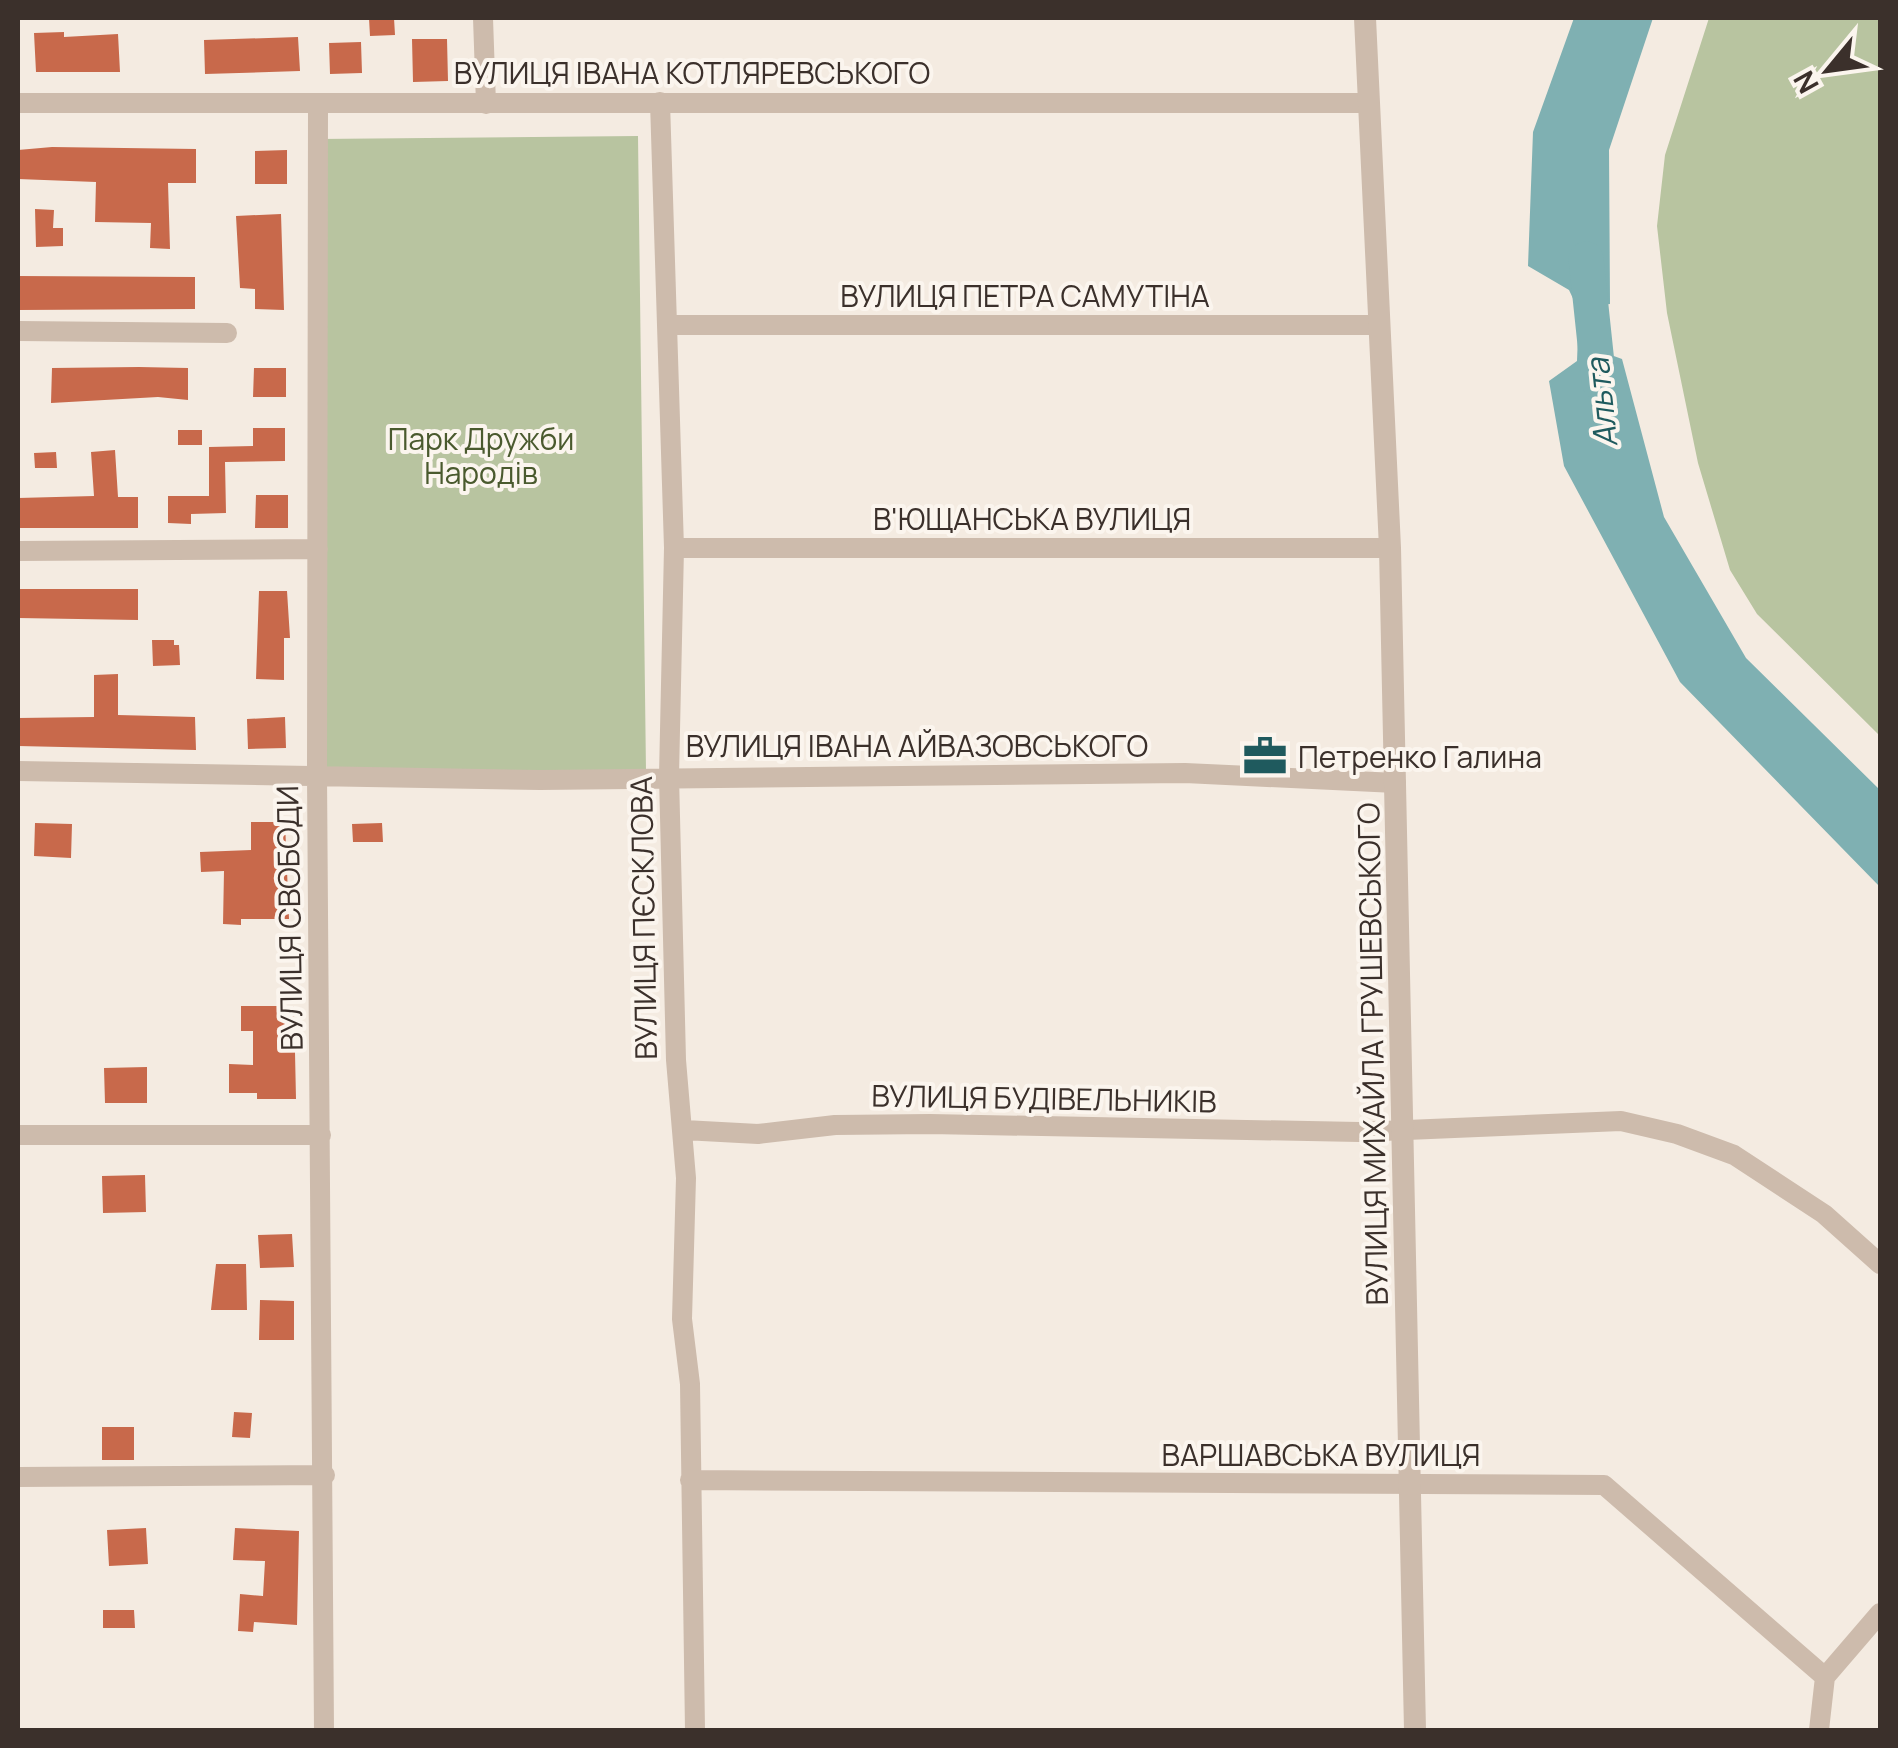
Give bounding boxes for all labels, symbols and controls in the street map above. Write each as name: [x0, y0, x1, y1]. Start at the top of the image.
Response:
north arrow: [1778, 20, 1878, 120]
street label: ВУЛИЦЯ ІВАНА КОТЛЯРЕВСЬКОГО: [454, 52, 930, 93]
text: N: [1784, 65, 1827, 101]
street label: ВУЛИЦЯ ПЕТРА САМУТІНА: [840, 275, 1210, 316]
water label: Альта: [1574, 354, 1628, 450]
park label: Парк Дружби Народів: [388, 418, 574, 493]
street label: В'ЮЩАНСЬКА ВУЛИЦЯ: [873, 498, 1191, 539]
street label: ВУЛИЦЯ ІВАНА АЙВАЗОВСЬКОГО: [686, 725, 1148, 766]
office icon: Петренко Галина: [1241, 732, 1289, 780]
place label: Петренко Галина: [1298, 736, 1542, 777]
street label: ВУЛИЦЯ ПЄСКЛОВА: [620, 776, 666, 1060]
street label: ВУЛИЦЯ СВОБОДИ: [266, 785, 312, 1051]
street label: ВУЛИЦЯ МИХАЙЛА ГРУШЕВСЬКОГО: [1347, 802, 1397, 1306]
street label: ВУЛИЦЯ БУДІВЕЛЬНИКІВ: [871, 1074, 1217, 1122]
street label: ВАРШАВСЬКА ВУЛИЦЯ: [1162, 1434, 1480, 1475]

